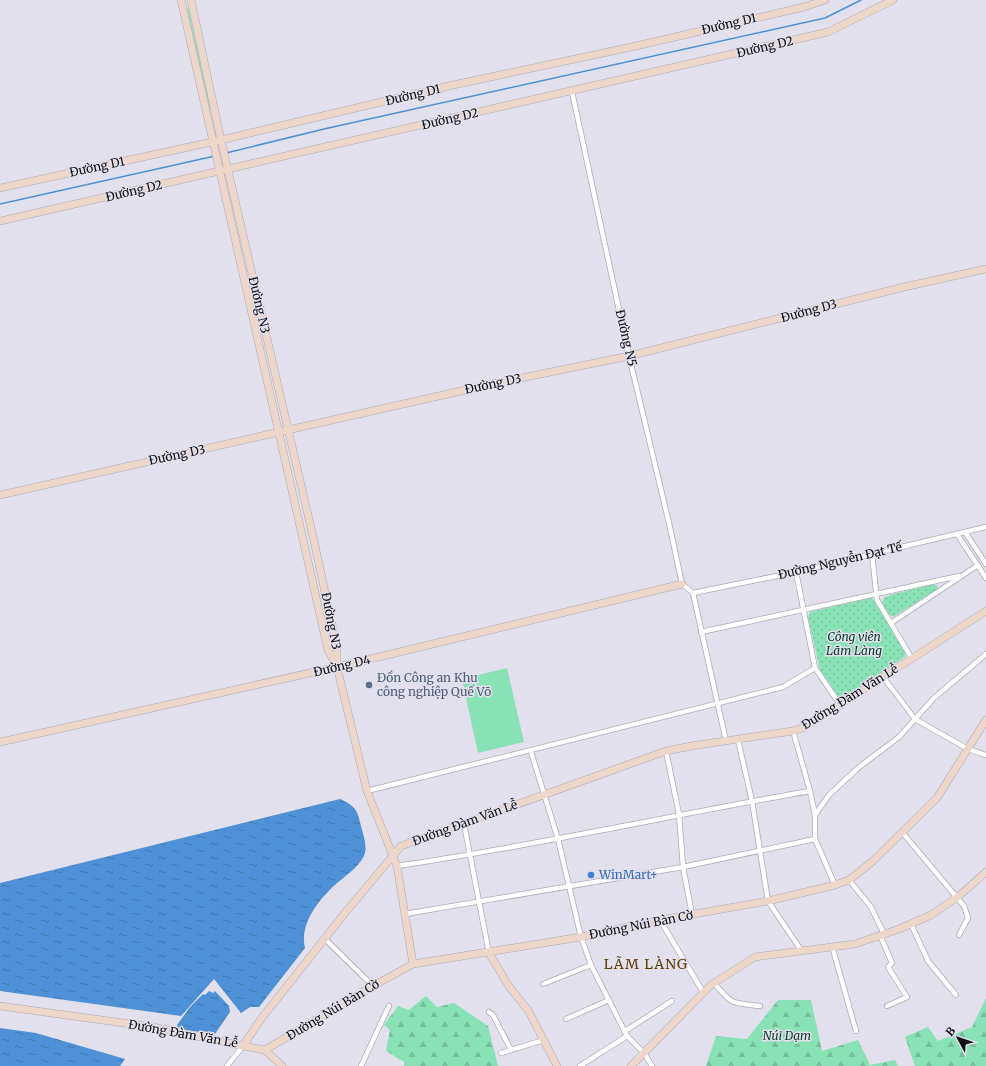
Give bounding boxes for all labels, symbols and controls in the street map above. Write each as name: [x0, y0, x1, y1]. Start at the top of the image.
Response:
street label: Đường D1: [700, 10, 758, 37]
street label: Đường D2: [735, 33, 795, 60]
street label: Đường D1: [384, 81, 442, 108]
street label: Đường D2: [420, 105, 480, 132]
street label: Đường D1: [68, 153, 126, 180]
street label: Đường D2: [104, 177, 164, 204]
street label: Đường N3: [246, 275, 273, 335]
street label: Đường D3: [779, 296, 839, 325]
street label: Đường N5: [613, 308, 640, 368]
street label: Đường D3: [463, 370, 523, 397]
street label: Đường D3: [147, 441, 207, 468]
street label: Đường Nguyễn Đạt Tế: [776, 539, 905, 582]
street label: Đường N3: [319, 591, 344, 651]
park label: Công viên Lãm Làng: [826, 629, 882, 658]
street label: Đường D4: [312, 652, 373, 679]
street label: Đường Đàm Văn Lễ: [799, 661, 901, 732]
place label: Đồn Công an Khu công nghiệp Quế Võ: [377, 670, 491, 699]
marker: Đồn Công an Khu công nghiệp Quế Võ: [364, 680, 374, 690]
street label: Đường Đàm Văn Lễ: [410, 797, 520, 849]
place label: WinMart+: [598, 867, 658, 882]
marker: WinMart+: [586, 870, 596, 880]
street label: Đường Núi Bàn Cờ: [588, 907, 694, 942]
district label: LÃM LÀNG: [604, 955, 688, 973]
street label: Đường Núi Bàn Cờ: [284, 976, 382, 1043]
street label: Đường Đàm Văn Lễ: [127, 1016, 239, 1051]
north arrow: [938, 1018, 978, 1058]
text: B: [943, 1024, 958, 1039]
park label: Núi Dạm: [763, 1028, 811, 1043]

